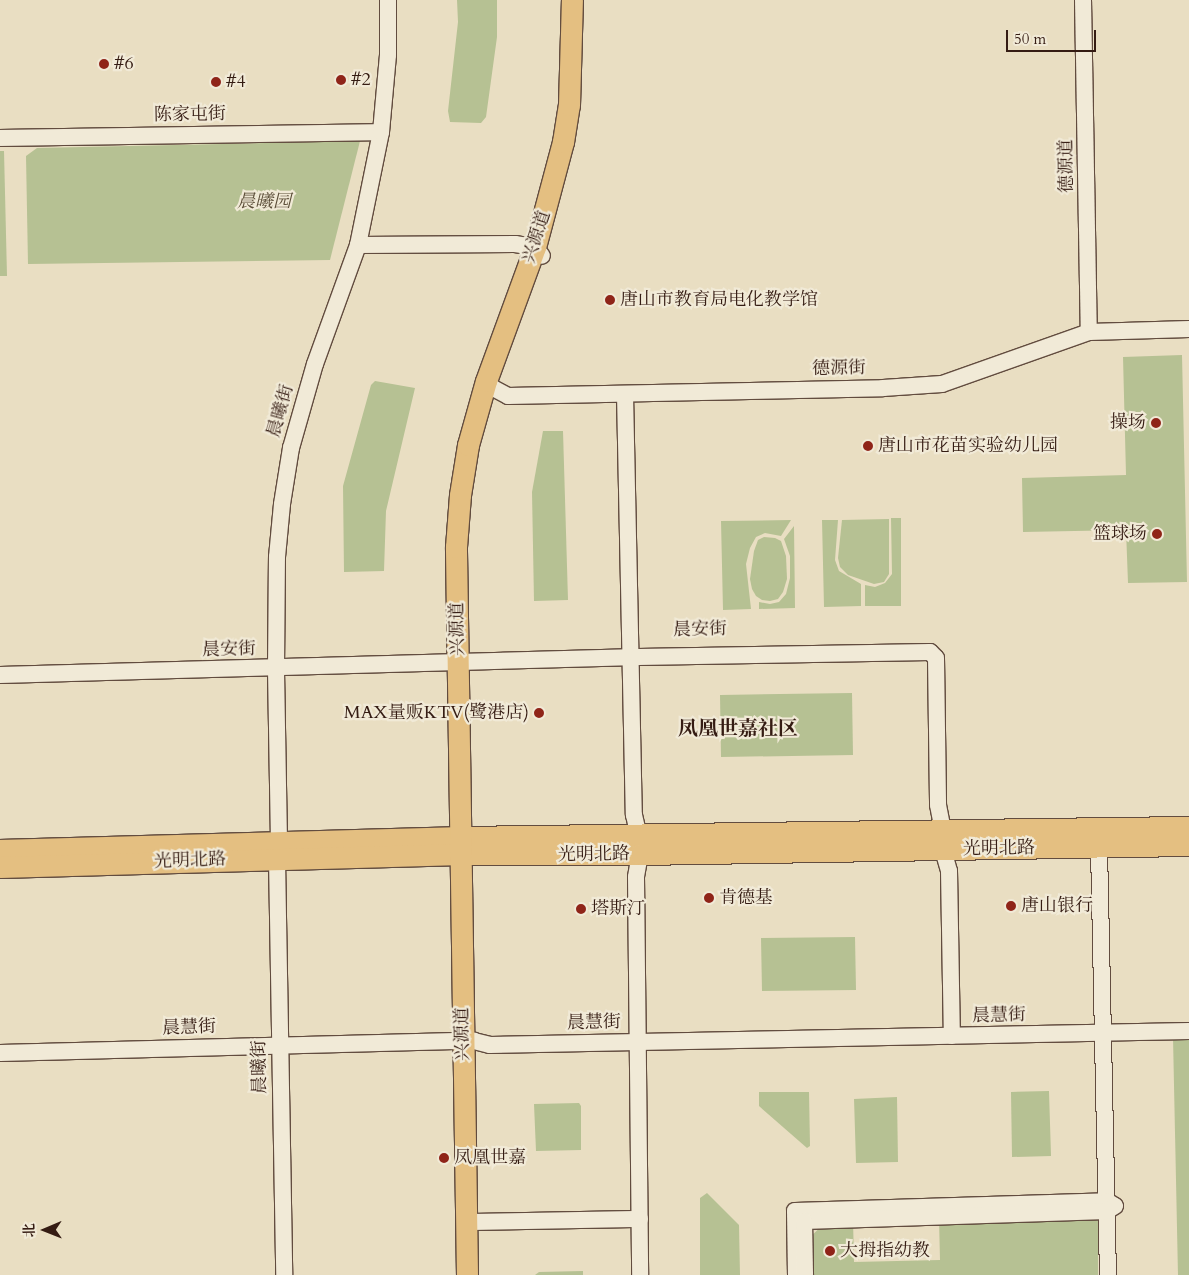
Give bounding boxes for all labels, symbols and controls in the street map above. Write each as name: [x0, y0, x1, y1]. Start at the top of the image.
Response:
scale bar: [1009, 20, 1099, 52]
text: 50 m: [1014, 29, 1046, 49]
place label: #6: [114, 53, 134, 75]
marker: #6: [98, 58, 110, 70]
place label: #2: [351, 69, 371, 91]
place label: #4: [226, 71, 246, 93]
marker: #2: [335, 74, 347, 86]
marker: #4: [210, 76, 222, 88]
street label: 陈家屯街: [154, 104, 226, 126]
street label: 德源道: [1056, 139, 1078, 193]
park label: 晨曦园: [237, 191, 291, 213]
street label: 兴源道: [518, 208, 556, 266]
place label: 唐山市教育局电化教学馆: [620, 289, 818, 311]
marker: 唐山市教育局电化教学馆: [604, 294, 616, 306]
street label: 德源街: [812, 358, 866, 380]
street label: 晨曦街: [263, 382, 299, 440]
place label: 操场: [1110, 412, 1146, 434]
marker: 操场: [1150, 417, 1162, 429]
place label: 唐山市花苗实验幼儿园: [878, 435, 1058, 457]
marker: 唐山市花苗实验幼儿园: [862, 440, 874, 452]
place label: 篮球场: [1093, 523, 1147, 545]
marker: 篮球场: [1151, 528, 1163, 540]
street label: 兴源道: [447, 602, 469, 656]
street label: 晨安街: [673, 619, 727, 641]
street label: 晨安街: [202, 639, 256, 661]
place label: MAX量贩KTV(鹭港店): [344, 702, 529, 724]
marker: MAX量贩KTV(鹭港店): [533, 707, 545, 719]
district label: 凤凰世嘉社区: [678, 716, 798, 740]
street label: 光明北路: [963, 838, 1035, 860]
street label: 光明北路: [558, 844, 630, 866]
street label: 光明北路: [154, 849, 226, 873]
place label: 肯德基: [719, 887, 773, 909]
marker: 肯德基: [703, 892, 715, 904]
place label: 唐山银行: [1021, 895, 1093, 917]
place label: 塔斯汀: [591, 898, 645, 920]
marker: 唐山银行: [1005, 900, 1017, 912]
marker: 塔斯汀: [575, 903, 587, 915]
street label: 晨慧街: [972, 1005, 1026, 1027]
street label: 兴源道: [452, 1007, 474, 1061]
street label: 晨慧街: [567, 1012, 621, 1034]
street label: 晨慧街: [162, 1016, 216, 1040]
street label: 晨曦街: [249, 1040, 271, 1094]
place label: 凤凰世嘉: [454, 1147, 526, 1169]
marker: 凤凰世嘉: [438, 1152, 450, 1164]
north arrow: [20, 1205, 70, 1255]
text: 北: [20, 1223, 39, 1237]
place label: 大拇指幼教: [840, 1240, 930, 1262]
marker: 大拇指幼教: [824, 1245, 836, 1257]

